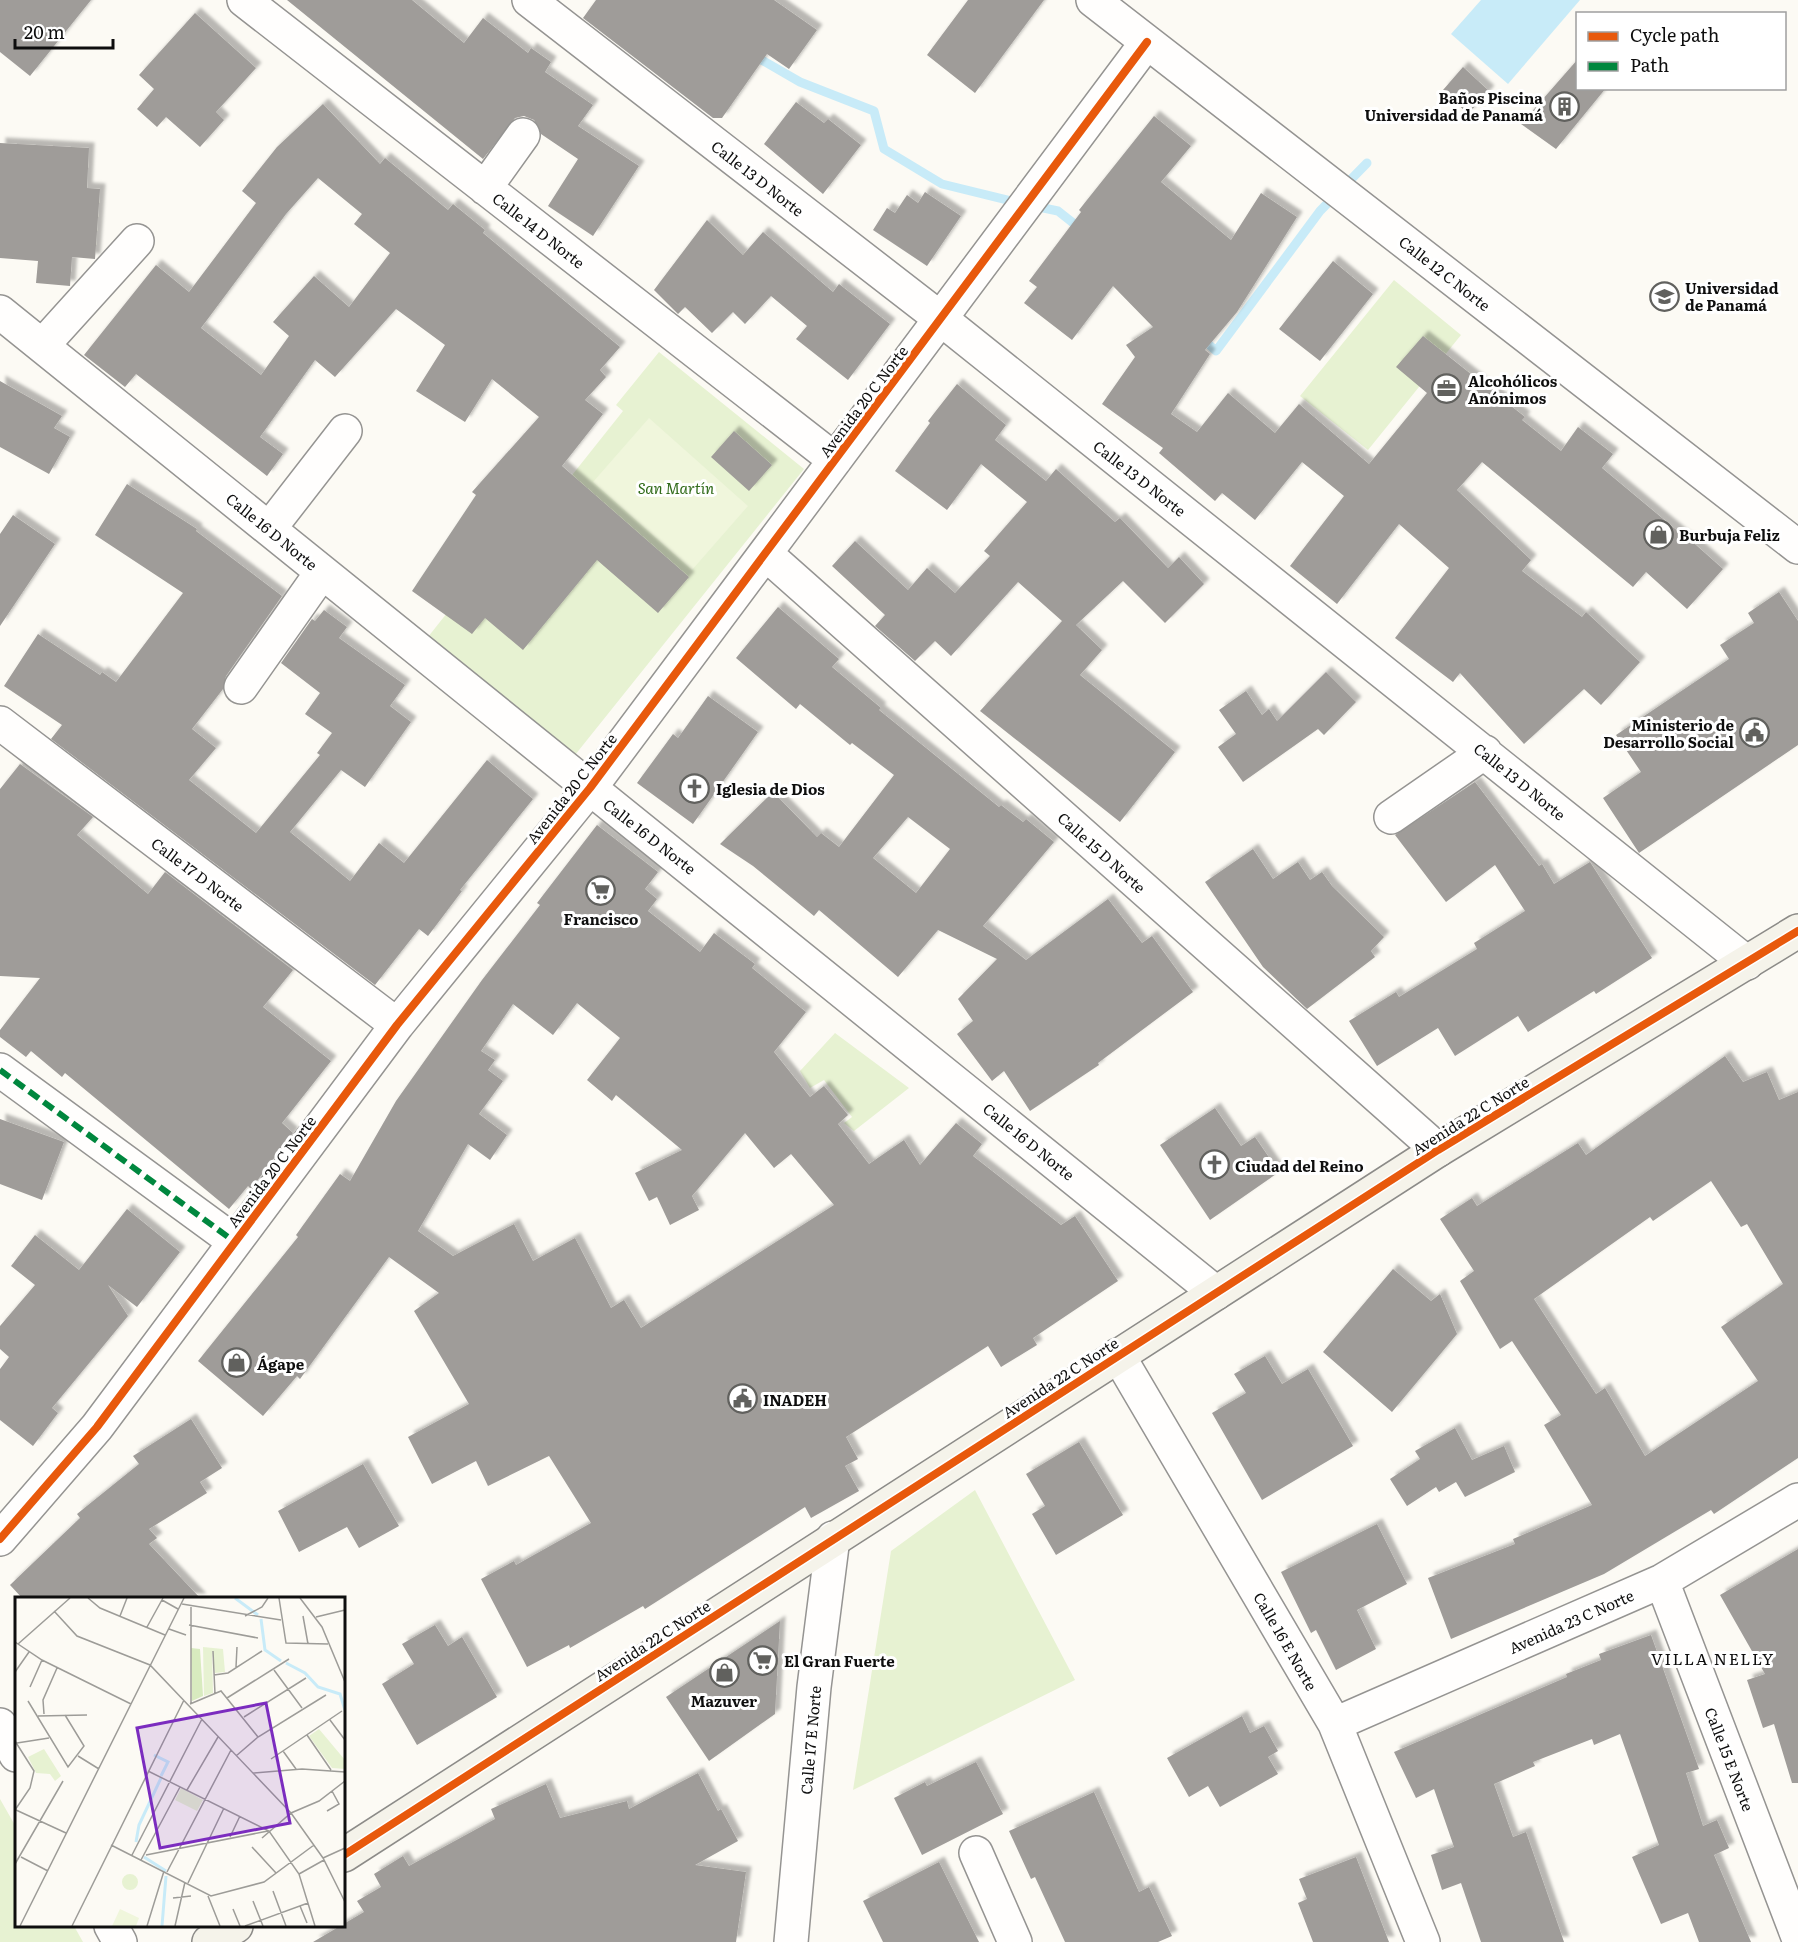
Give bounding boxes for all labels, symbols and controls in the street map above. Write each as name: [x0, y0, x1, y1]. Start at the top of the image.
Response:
scale bar: [15, 12, 112, 50]
legend: [1576, 12, 1786, 90]
text: 20 m: [24, 18, 65, 45]
text: Cycle path: [1630, 21, 1719, 48]
text: Path: [1630, 51, 1669, 78]
place label: Baños Piscina Universidad de Panamá: [1364, 86, 1543, 126]
building icon: Baños Piscina Universidad de Panamá: [1548, 90, 1580, 122]
street label: Calle 13 D Norte: [707, 134, 809, 222]
street label: Calle 14 D Norte: [488, 187, 590, 274]
street label: Calle 12 C Norte: [1394, 230, 1496, 316]
place label: Universidad de Panamá: [1685, 276, 1779, 316]
school or university icon: Universidad de Panamá: [1648, 280, 1680, 312]
street label: Avenida 20 C Norte: [813, 340, 913, 462]
place label: Alcohólicos Anónimos: [1468, 369, 1558, 409]
office icon: Alcohólicos Anónimos: [1431, 373, 1463, 405]
street label: Calle 13 D Norte: [1089, 434, 1191, 522]
park label: San Martín: [638, 476, 714, 499]
street label: Calle 16 D Norte: [221, 487, 323, 575]
shop icon: Burbuja Feliz: [1642, 518, 1674, 550]
place label: Burbuja Feliz: [1679, 523, 1780, 546]
place label: Ministerio de Desarrollo Social: [1603, 713, 1735, 753]
public building icon: Ministerio de Desarrollo Social: [1739, 717, 1771, 749]
street label: Avenida 20 C Norte: [520, 728, 622, 848]
street label: Calle 13 D Norte: [1469, 737, 1571, 825]
church icon: Iglesia de Dios: [679, 772, 711, 804]
place label: Iglesia de Dios: [716, 777, 825, 800]
street label: Calle 16 D Norte: [599, 792, 701, 880]
street label: Calle 15 D Norte: [1053, 806, 1151, 898]
street label: Calle 17 D Norte: [147, 831, 249, 917]
supermarket icon: Francisco: [585, 875, 617, 907]
place label: Francisco: [564, 907, 638, 930]
street label: Avenida 22 C Norte: [1407, 1070, 1533, 1160]
street label: Calle 16 D Norte: [978, 1097, 1080, 1185]
street label: Avenida 20 C Norte: [221, 1110, 321, 1232]
church icon: Ciudad del Reino: [1198, 1149, 1230, 1181]
place label: Ciudad del Reino: [1235, 1154, 1364, 1177]
street label: Avenida 22 C Norte: [998, 1331, 1123, 1423]
shop icon: Ágape: [220, 1347, 252, 1379]
place label: Ágape: [257, 1352, 305, 1375]
public building icon: INADEH: [726, 1383, 758, 1415]
place label: INADEH: [763, 1388, 827, 1411]
street label: Avenida 23 C Norte: [1505, 1583, 1637, 1659]
street label: Calle 16 E Norte: [1249, 1588, 1324, 1695]
street label: Avenida 22 C Norte: [590, 1594, 715, 1686]
inset map: [15, 1597, 345, 1927]
supermarket icon: El Gran Fuerte: [747, 1644, 779, 1676]
district label: VILLA NELLY: [1651, 1646, 1775, 1670]
place label: El Gran Fuerte: [784, 1649, 895, 1672]
shop icon: Mazuver: [708, 1657, 740, 1689]
street label: Calle 17 E Norte: [794, 1684, 826, 1795]
place label: Mazuver: [691, 1689, 757, 1712]
street label: Calle 15 E Norte: [1700, 1704, 1760, 1815]

